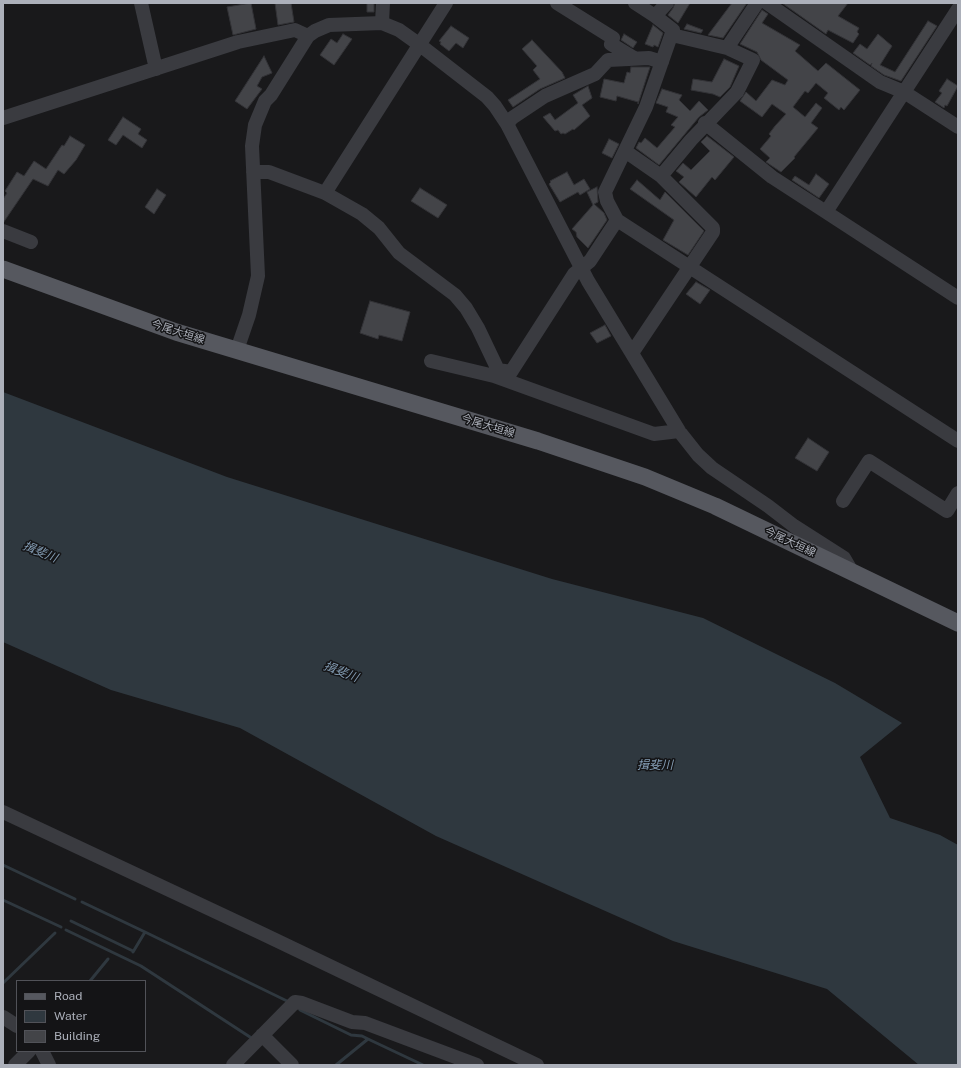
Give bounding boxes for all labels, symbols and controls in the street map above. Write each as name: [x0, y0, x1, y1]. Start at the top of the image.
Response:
street label: 今尾大垣線: [150, 317, 206, 347]
street label: 今尾大垣線: [460, 412, 516, 440]
street label: 今尾大垣線: [762, 524, 818, 560]
water label: 揖斐川: [21, 539, 59, 565]
water label: 揖斐川: [322, 659, 360, 685]
water label: 揖斐川: [637, 758, 673, 772]
legend: [16, 980, 146, 1052]
text: Road: [54, 989, 82, 1003]
text: Water: [54, 1009, 87, 1023]
text: Building: [54, 1029, 100, 1043]

